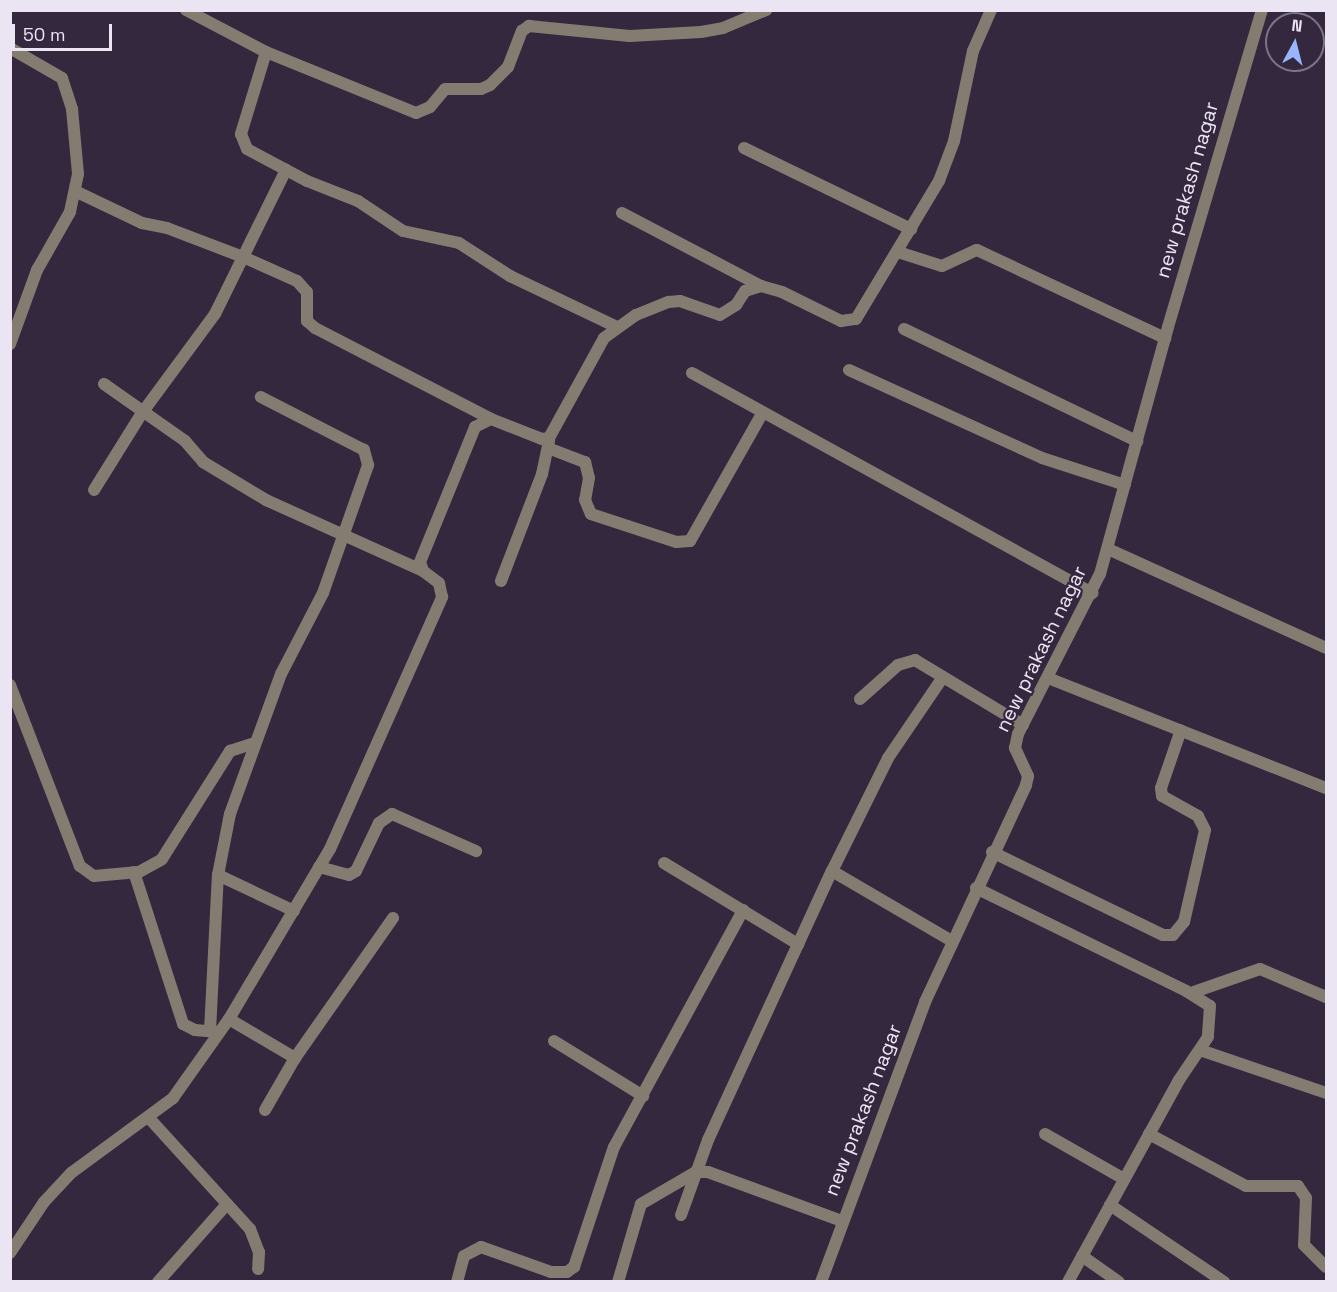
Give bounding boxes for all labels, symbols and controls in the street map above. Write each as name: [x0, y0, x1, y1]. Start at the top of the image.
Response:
scale bar: [15, 12, 116, 50]
north arrow: [1265, 12, 1325, 72]
text: N: [1290, 15, 1304, 37]
text: 50 m: [23, 23, 65, 46]
street label: new prakash nagar: [1150, 99, 1224, 281]
street label: new prakash nagar: [990, 562, 1092, 736]
street label: new prakash nagar: [819, 1021, 907, 1199]

